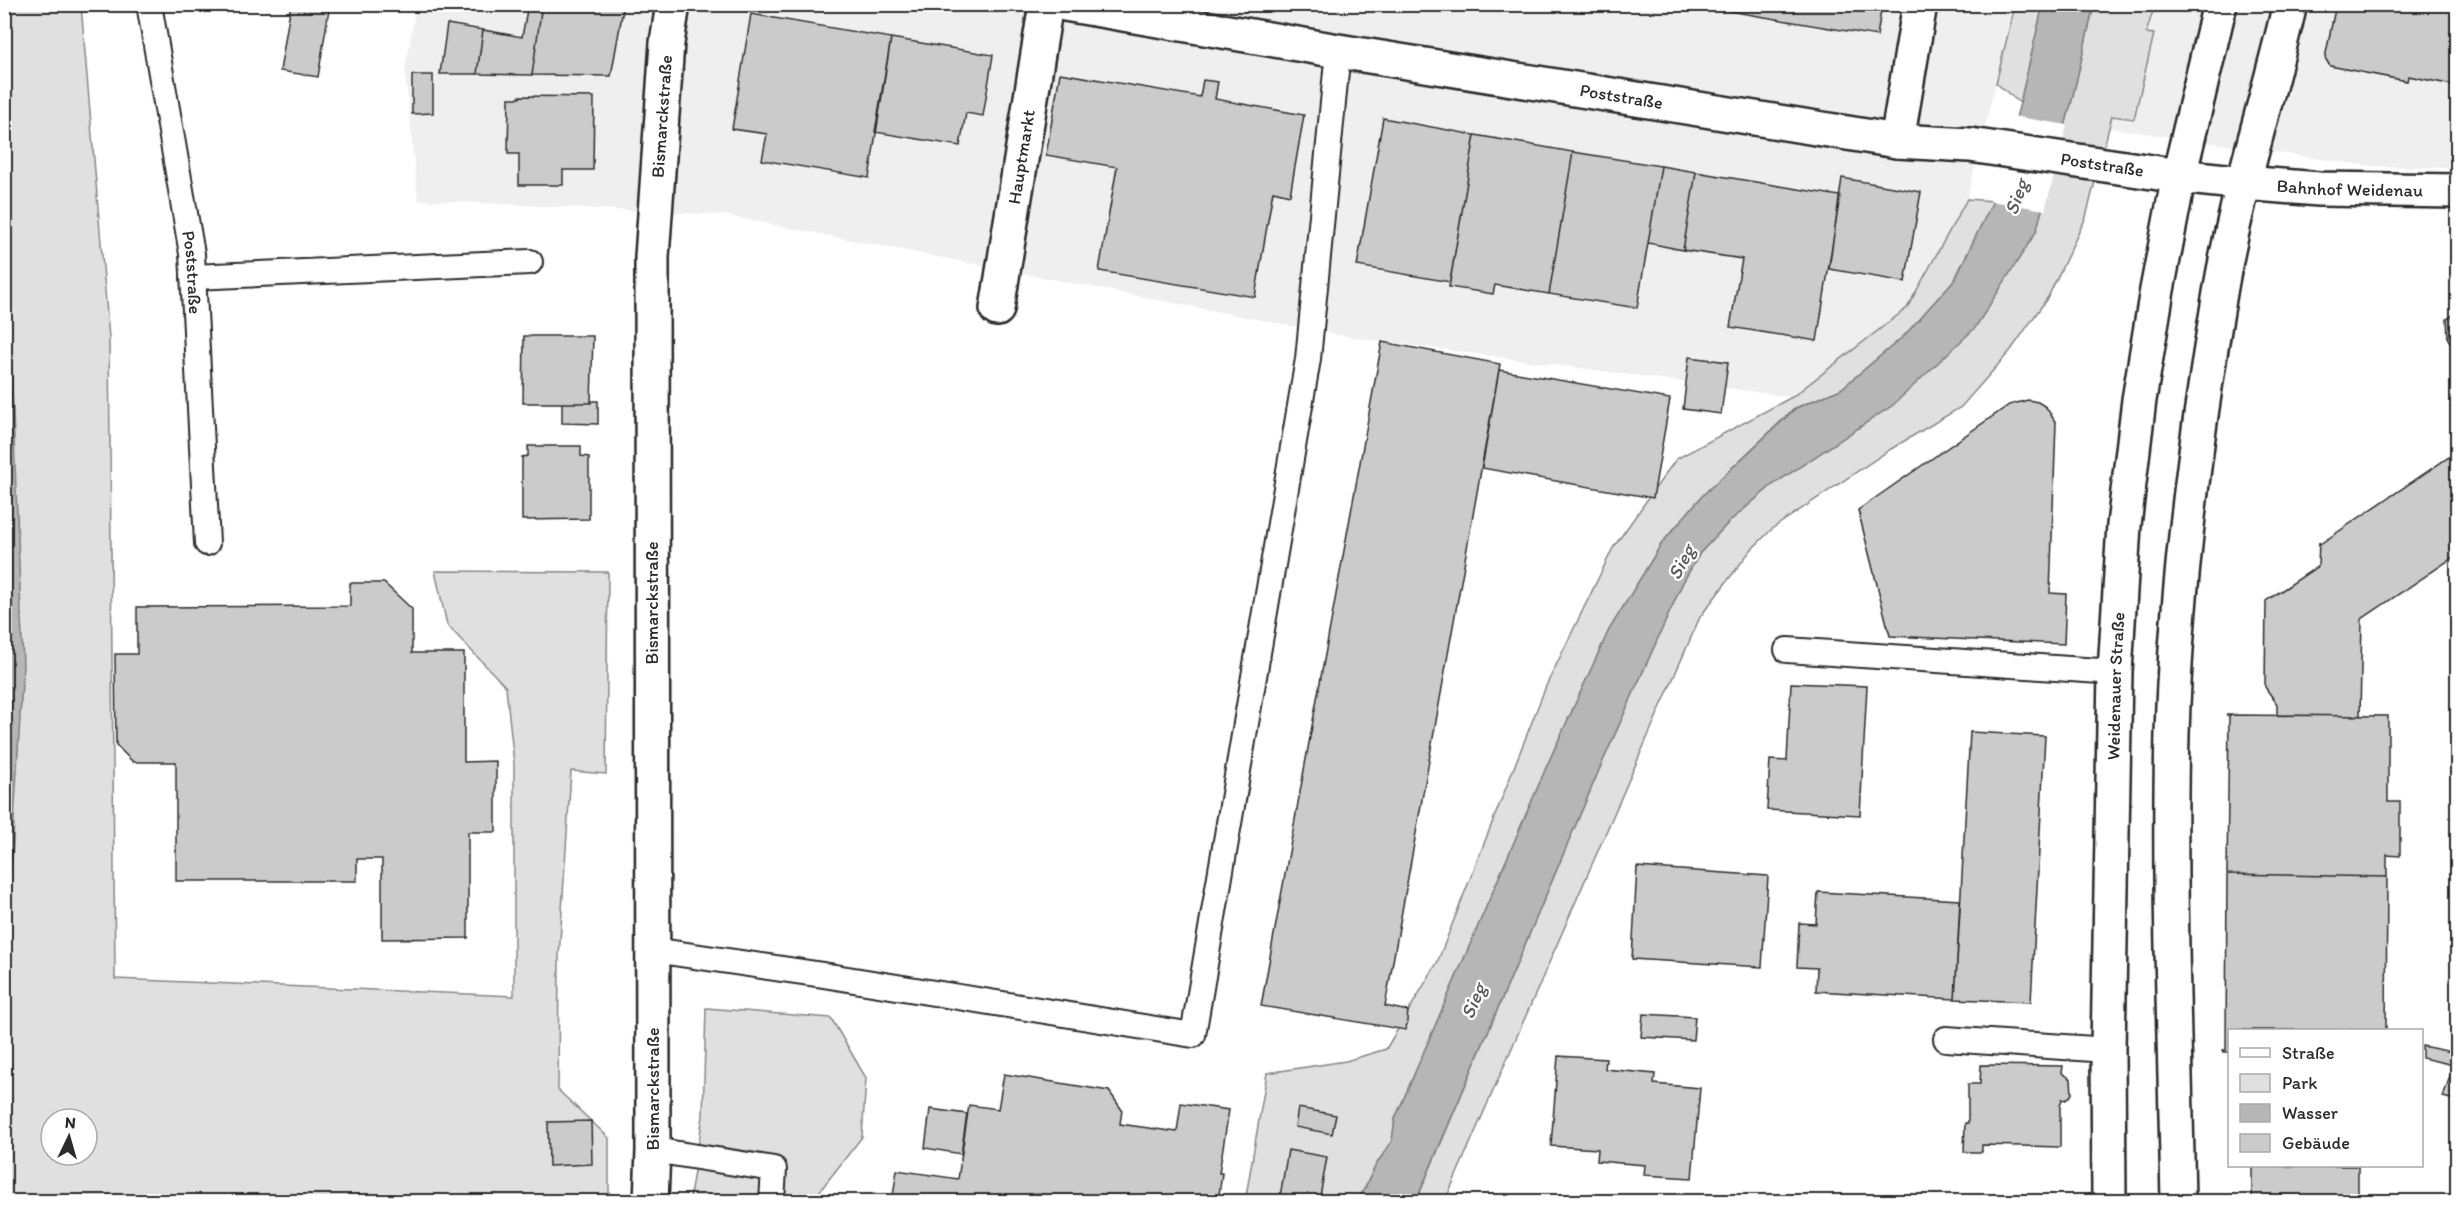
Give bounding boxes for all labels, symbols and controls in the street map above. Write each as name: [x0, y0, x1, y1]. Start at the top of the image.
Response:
street label: Bismarckstraße: [647, 54, 677, 179]
street label: Poststraße: [1578, 79, 1665, 114]
street label: Hauptmarkt: [1003, 108, 1040, 206]
street label: Poststraße: [2059, 148, 2145, 182]
water label: Sieg: [1999, 173, 2034, 218]
street label: Bahnhof Weidenau: [2276, 175, 2423, 201]
street label: Poststraße: [177, 229, 206, 315]
water label: Sieg: [1662, 538, 1701, 584]
street label: Bismarckstraße: [641, 542, 663, 664]
street label: Weidenauer Straße: [2102, 611, 2130, 760]
water label: Sieg: [1455, 977, 1492, 1022]
street label: Bismarckstraße: [642, 1028, 664, 1150]
legend: [2228, 1029, 2423, 1167]
text: Straße: [2282, 1042, 2335, 1064]
text: Park: [2282, 1072, 2317, 1094]
text: Wasser: [2282, 1102, 2339, 1124]
north arrow: [39, 1107, 99, 1167]
text: N: [64, 1113, 76, 1132]
text: Gebäude: [2282, 1132, 2350, 1154]

